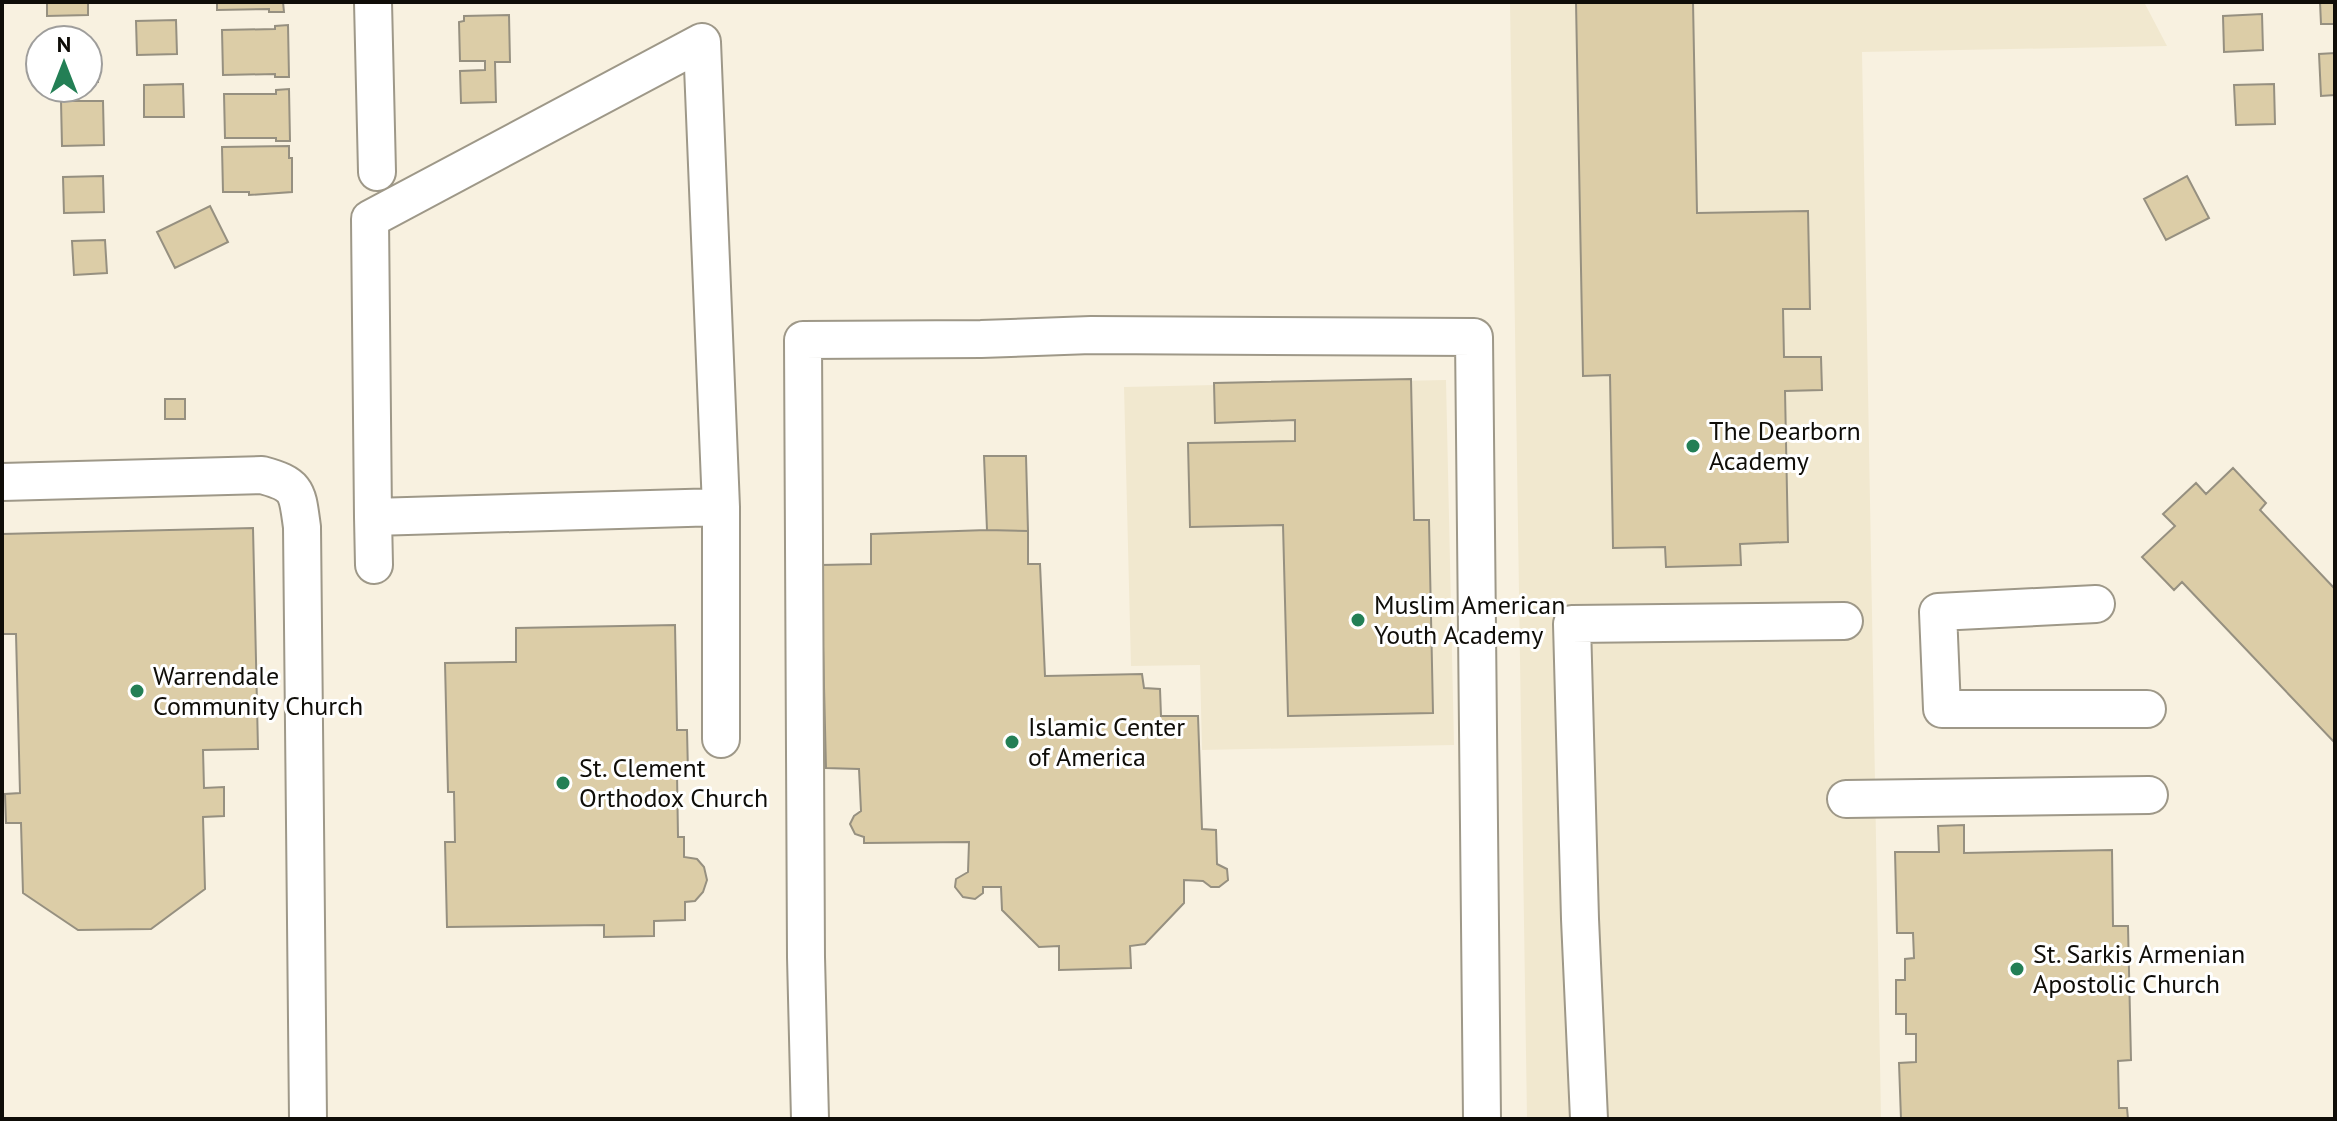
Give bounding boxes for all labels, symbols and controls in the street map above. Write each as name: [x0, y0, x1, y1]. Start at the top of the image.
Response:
north arrow: [24, 24, 104, 104]
text: N: [57, 30, 71, 58]
place label: The Dearborn Academy: [1709, 414, 1861, 477]
marker: The Dearborn Academy: [1684, 437, 1702, 455]
place label: Muslim American Youth Academy: [1374, 588, 1566, 651]
marker: Muslim American Youth Academy: [1349, 611, 1367, 629]
place label: Warrendale Community Church: [153, 659, 363, 722]
marker: Warrendale Community Church: [128, 682, 146, 700]
place label: Islamic Center of America: [1028, 710, 1185, 773]
marker: Islamic Center of America: [1003, 733, 1021, 751]
place label: St. Clement Orthodox Church: [579, 751, 768, 814]
marker: St. Clement Orthodox Church: [554, 774, 572, 792]
place label: St. Sarkis Armenian Apostolic Church: [2033, 937, 2245, 1000]
marker: St. Sarkis Armenian Apostolic Church: [2008, 960, 2026, 978]

